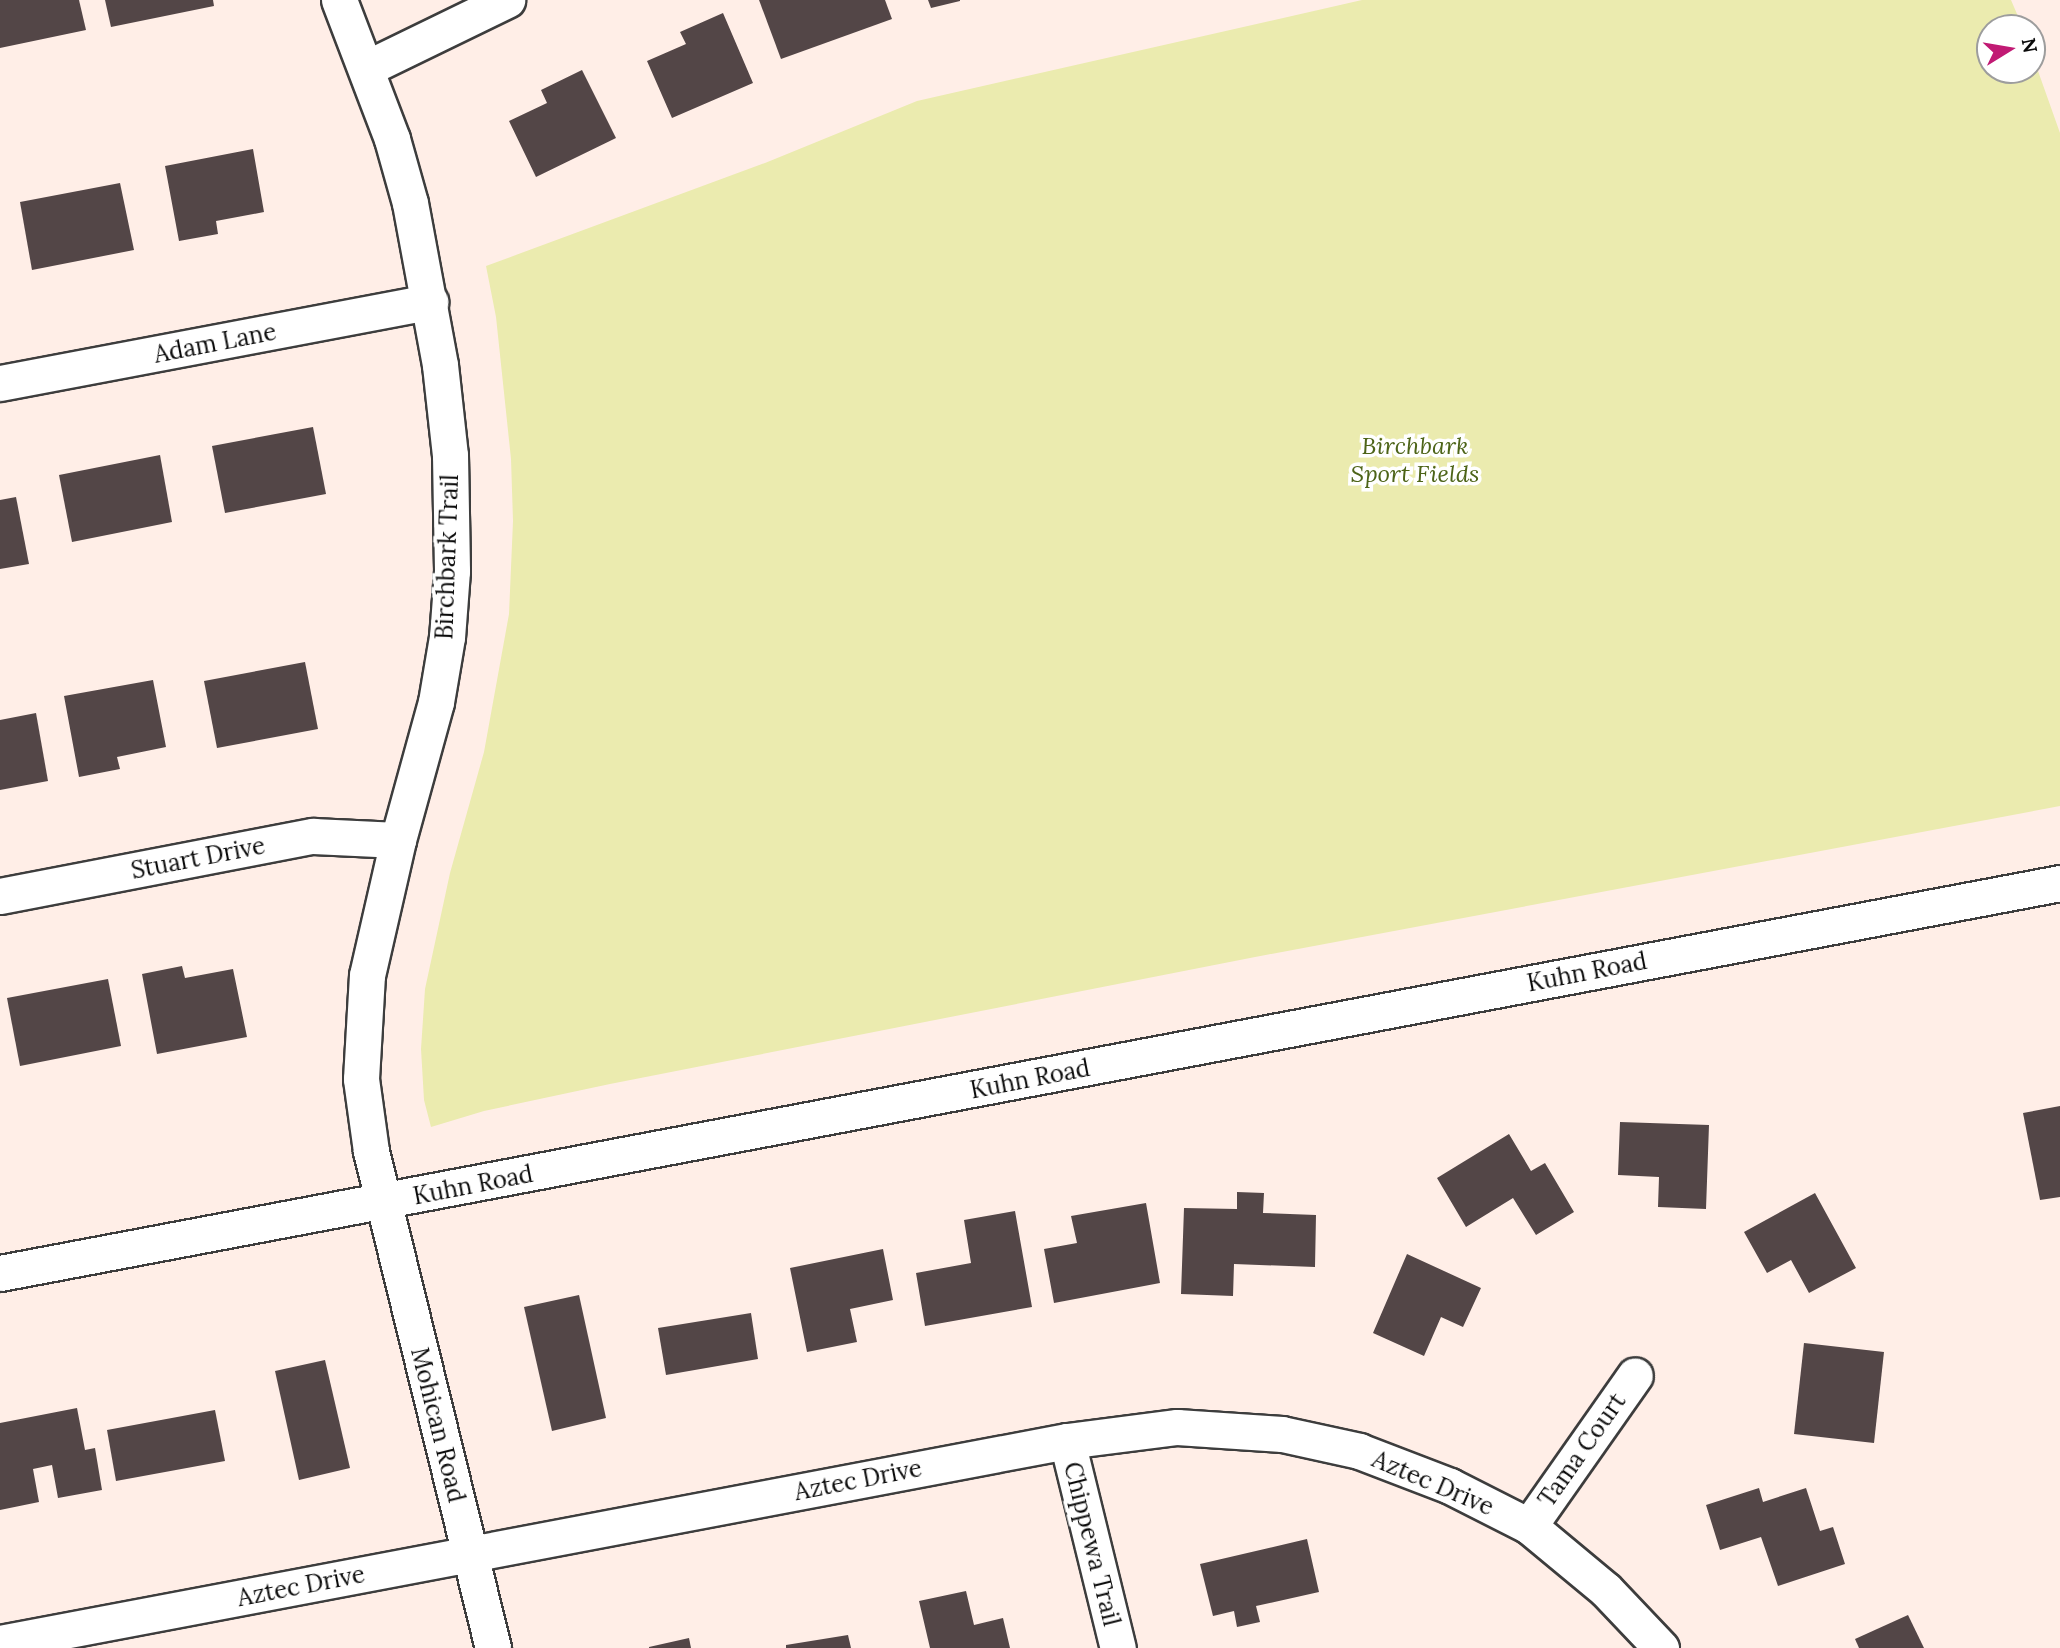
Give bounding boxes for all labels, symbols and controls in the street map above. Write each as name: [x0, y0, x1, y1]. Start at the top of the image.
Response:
north arrow: [1976, 14, 2046, 84]
text: N: [2016, 36, 2043, 55]
street label: Adam Lane: [151, 317, 279, 369]
park label: Birchbark Sport Fields: [1351, 432, 1479, 488]
street label: Birchbark Trail: [430, 474, 464, 640]
street label: Stuart Drive: [129, 831, 267, 885]
street label: Kuhn Road: [1525, 946, 1649, 998]
street label: Kuhn Road: [968, 1053, 1092, 1105]
street label: Kuhn Road: [411, 1159, 535, 1211]
street label: Mohican Road: [405, 1345, 471, 1505]
street label: Tama Court: [1532, 1388, 1632, 1512]
street label: Aztec Drive: [1368, 1444, 1498, 1522]
street label: Aztec Drive: [792, 1454, 924, 1506]
street label: Chippewa Trail: [1058, 1459, 1126, 1629]
street label: Aztec Drive: [235, 1560, 367, 1612]

